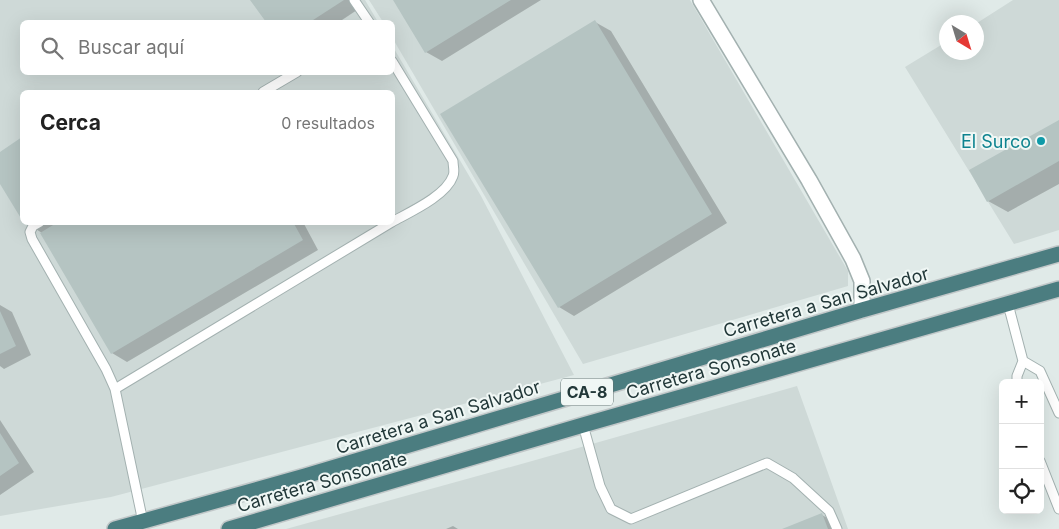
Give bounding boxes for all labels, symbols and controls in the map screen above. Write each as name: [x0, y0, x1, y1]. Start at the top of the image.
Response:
north arrow: [939, 15, 984, 60]
search box: [20, 20, 395, 75]
icon: search: [38, 34, 66, 62]
text: Buscar aquí: [78, 36, 184, 59]
text: Cerca: [40, 110, 101, 135]
text: 0 resultados: [281, 113, 375, 133]
place label: El Surco: [961, 131, 1031, 152]
marker: El Surco: [1035, 135, 1047, 147]
street label: Carretera a San Salvador: [721, 263, 931, 341]
street label: Carretera Sonsonate: [624, 335, 798, 403]
street label: Carretera a San Salvador: [333, 376, 543, 458]
road number: CA-8: [561, 378, 613, 406]
map controls: [999, 379, 1044, 514]
button: +: [999, 379, 1044, 424]
button: −: [999, 424, 1044, 469]
street label: Carretera Sonsonate: [235, 448, 409, 516]
button: locate: [999, 469, 1044, 514]

